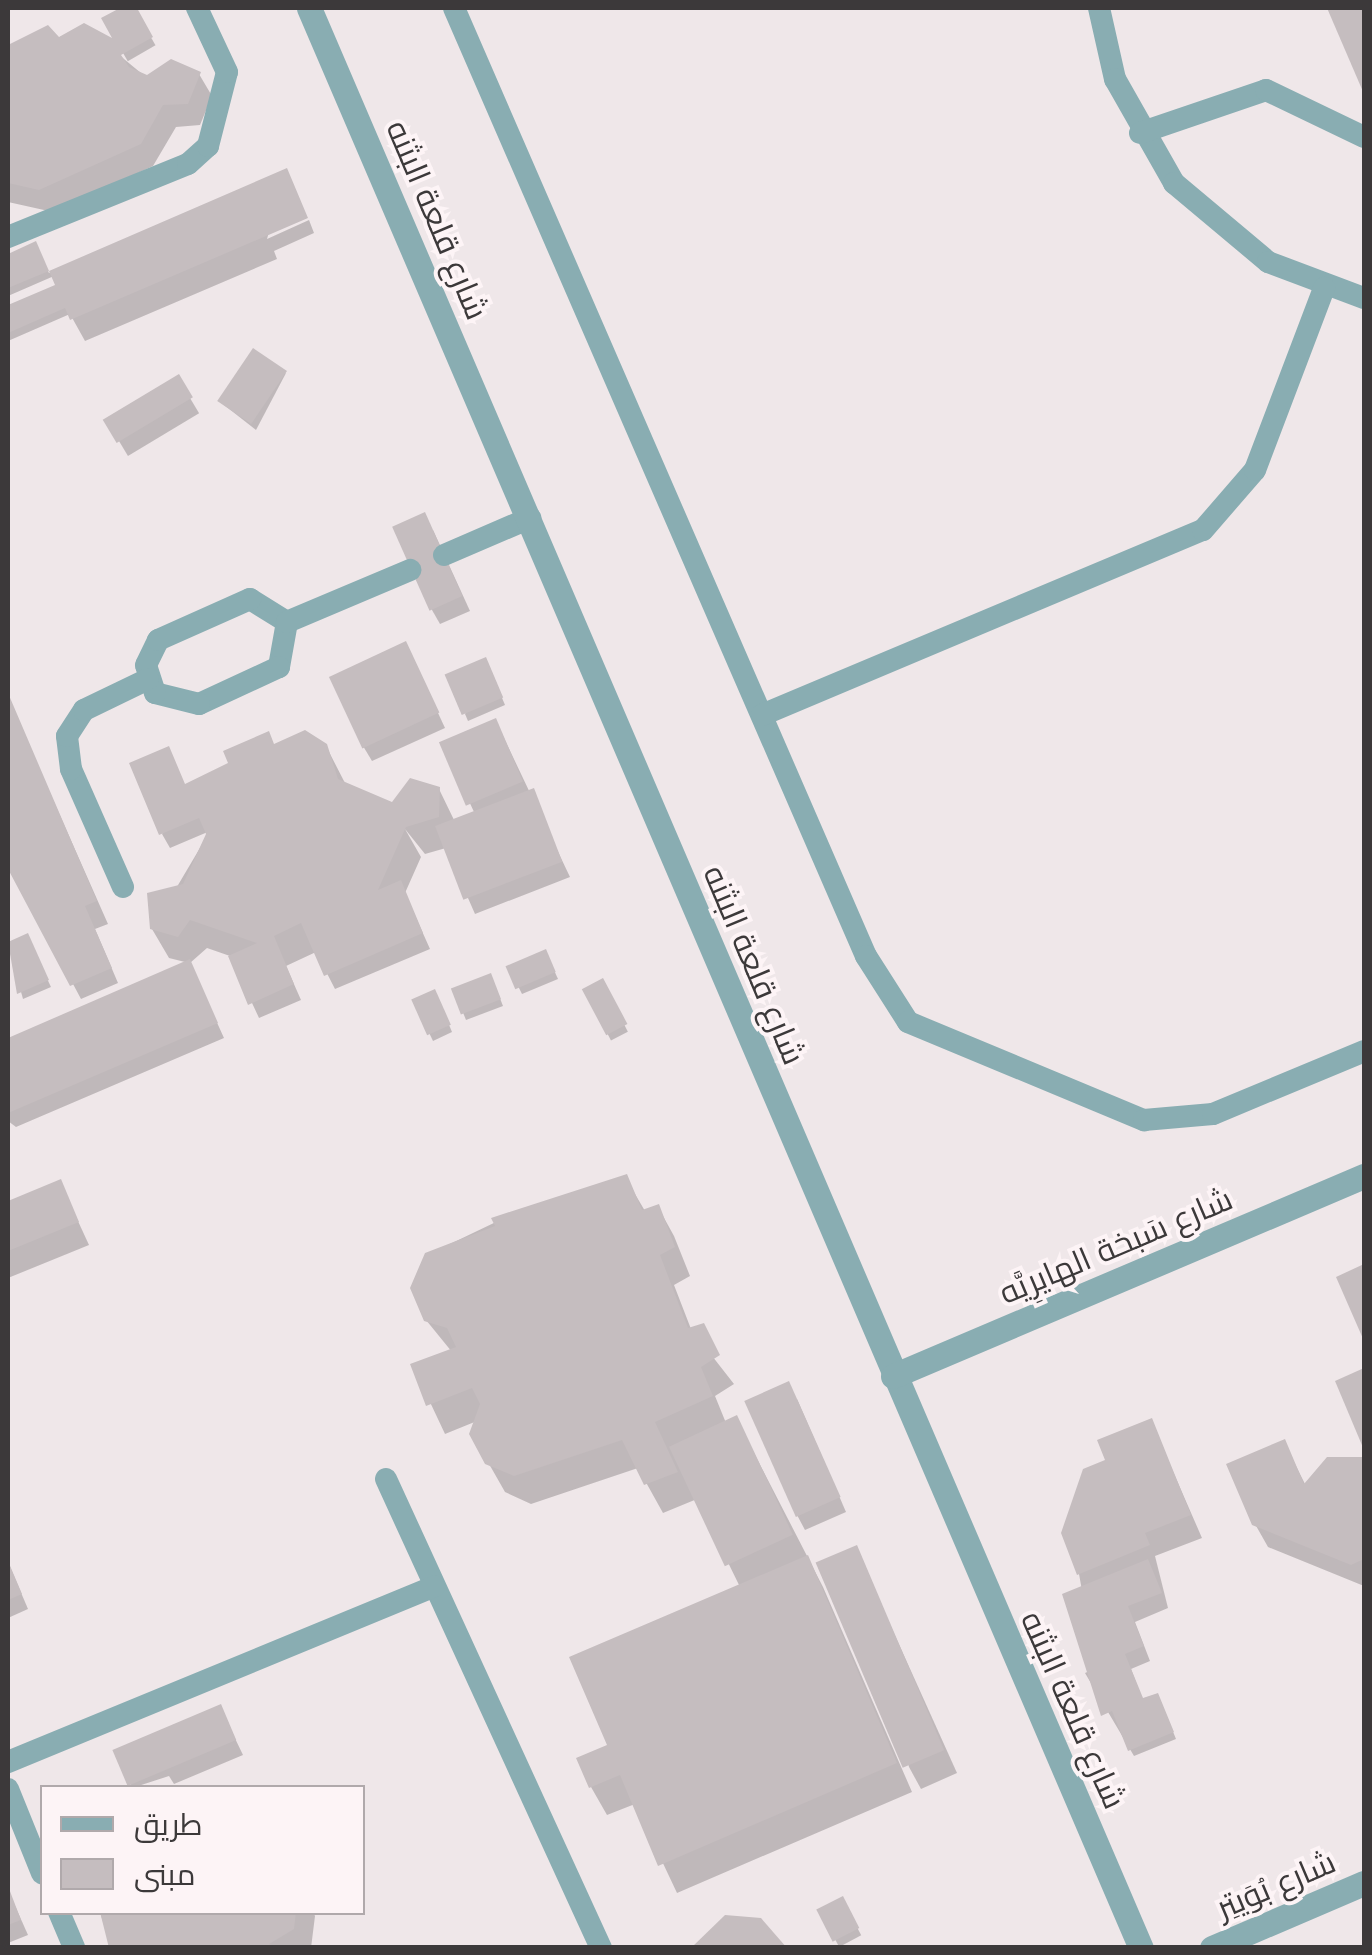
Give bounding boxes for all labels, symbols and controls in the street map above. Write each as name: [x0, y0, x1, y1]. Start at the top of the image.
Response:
street label: شارع قلعة البثنه: [378, 115, 496, 325]
street label: شارع قلعة البثنه: [695, 860, 813, 1070]
street label: شارع سَبخة الهايرِيَّه: [994, 1180, 1238, 1312]
street label: شارع قلعة البثنه: [1012, 1605, 1134, 1815]
legend: [40, 1785, 365, 1915]
text: طريق: [134, 1806, 203, 1842]
street label: شارع بُوَيتِر: [1211, 1843, 1341, 1927]
text: مبنى: [134, 1856, 195, 1892]

